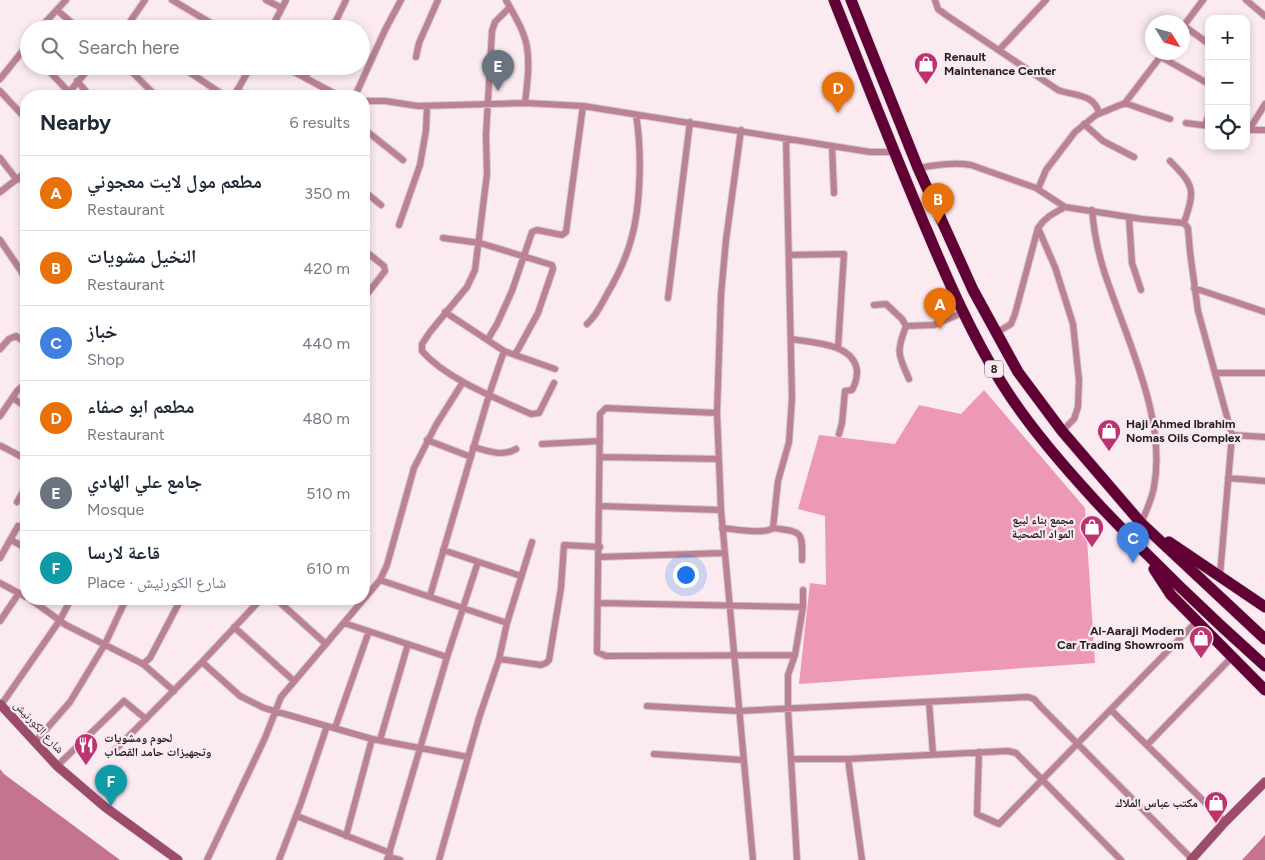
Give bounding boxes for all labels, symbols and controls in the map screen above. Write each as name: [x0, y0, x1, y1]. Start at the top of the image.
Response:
north arrow: [1145, 15, 1190, 60]
map controls: [1205, 15, 1250, 150]
button: +: [1205, 15, 1250, 60]
search box: [20, 20, 370, 75]
icon: search: [38, 34, 66, 62]
text: Search here: [78, 36, 180, 59]
pin: E: [482, 50, 514, 91]
place label: Renault Maintenance Center: [944, 50, 1057, 78]
shop icon: Renault Maintenance Center: [913, 51, 939, 85]
button: −: [1205, 60, 1250, 105]
pin: D: [822, 72, 854, 113]
button: locate: [1205, 105, 1250, 150]
text: Nearby: [40, 110, 111, 135]
text: 6 results: [289, 113, 350, 132]
text: مطعم مول لايت معجوني: [87, 170, 262, 193]
pin: B: [922, 183, 954, 224]
text: A: [50, 184, 62, 203]
text: 350 m: [304, 184, 350, 203]
text: Restaurant: [87, 200, 165, 219]
text: النخيل مشويات: [87, 245, 196, 268]
text: B: [51, 259, 61, 278]
text: 420 m: [303, 259, 350, 278]
text: Restaurant: [87, 275, 165, 294]
pin: A: [924, 288, 956, 329]
text: خباز: [87, 320, 118, 343]
text: C: [50, 334, 62, 353]
text: 440 m: [302, 334, 350, 353]
text: Shop: [87, 350, 125, 369]
road number: 8: [985, 360, 1003, 378]
text: مطعم ابو صفاء: [87, 395, 194, 418]
text: D: [50, 409, 62, 428]
text: 480 m: [302, 409, 350, 428]
place label: Haji Ahmed Ibrahim Nomas Oils Complex: [1126, 417, 1241, 445]
shop icon: Haji Ahmed Ibrahim Nomas Oils Complex: [1096, 418, 1122, 452]
text: Restaurant: [87, 425, 165, 444]
text: جامع علي الهادي: [87, 470, 202, 493]
text: E: [51, 484, 61, 503]
text: 510 m: [306, 484, 350, 503]
text: Mosque: [87, 500, 144, 519]
place label: مجمع بناء لبيع المواد الصحية: [1012, 513, 1074, 541]
shop icon: مجمع بناء لبيع المواد الصحية: [1079, 514, 1105, 548]
pin: C: [1117, 522, 1149, 563]
text: قاعة لارسا: [87, 541, 160, 564]
text: F: [52, 559, 60, 578]
text: 610 m: [307, 559, 350, 578]
your location: [673, 562, 699, 588]
text: Place · شارع الكورنيش: [87, 573, 226, 592]
place label: Al-Aaraji Modern Car Trading Showroom: [1057, 624, 1184, 652]
shop icon: Al-Aaraji Modern Car Trading Showroom: [1188, 625, 1214, 659]
street label: شارع الكورنيش: [10, 698, 67, 757]
place label: لحوم ومشويات وتجهيزات حامد القصاب: [104, 731, 212, 759]
restaurant icon: لحوم ومشويات وتجهيزات حامد القصاب: [73, 732, 99, 766]
pin: F: [95, 765, 127, 806]
shop icon: مكتب عباس الملاك: [1203, 790, 1229, 824]
place label: مكتب عباس الملاك: [1115, 796, 1198, 811]

